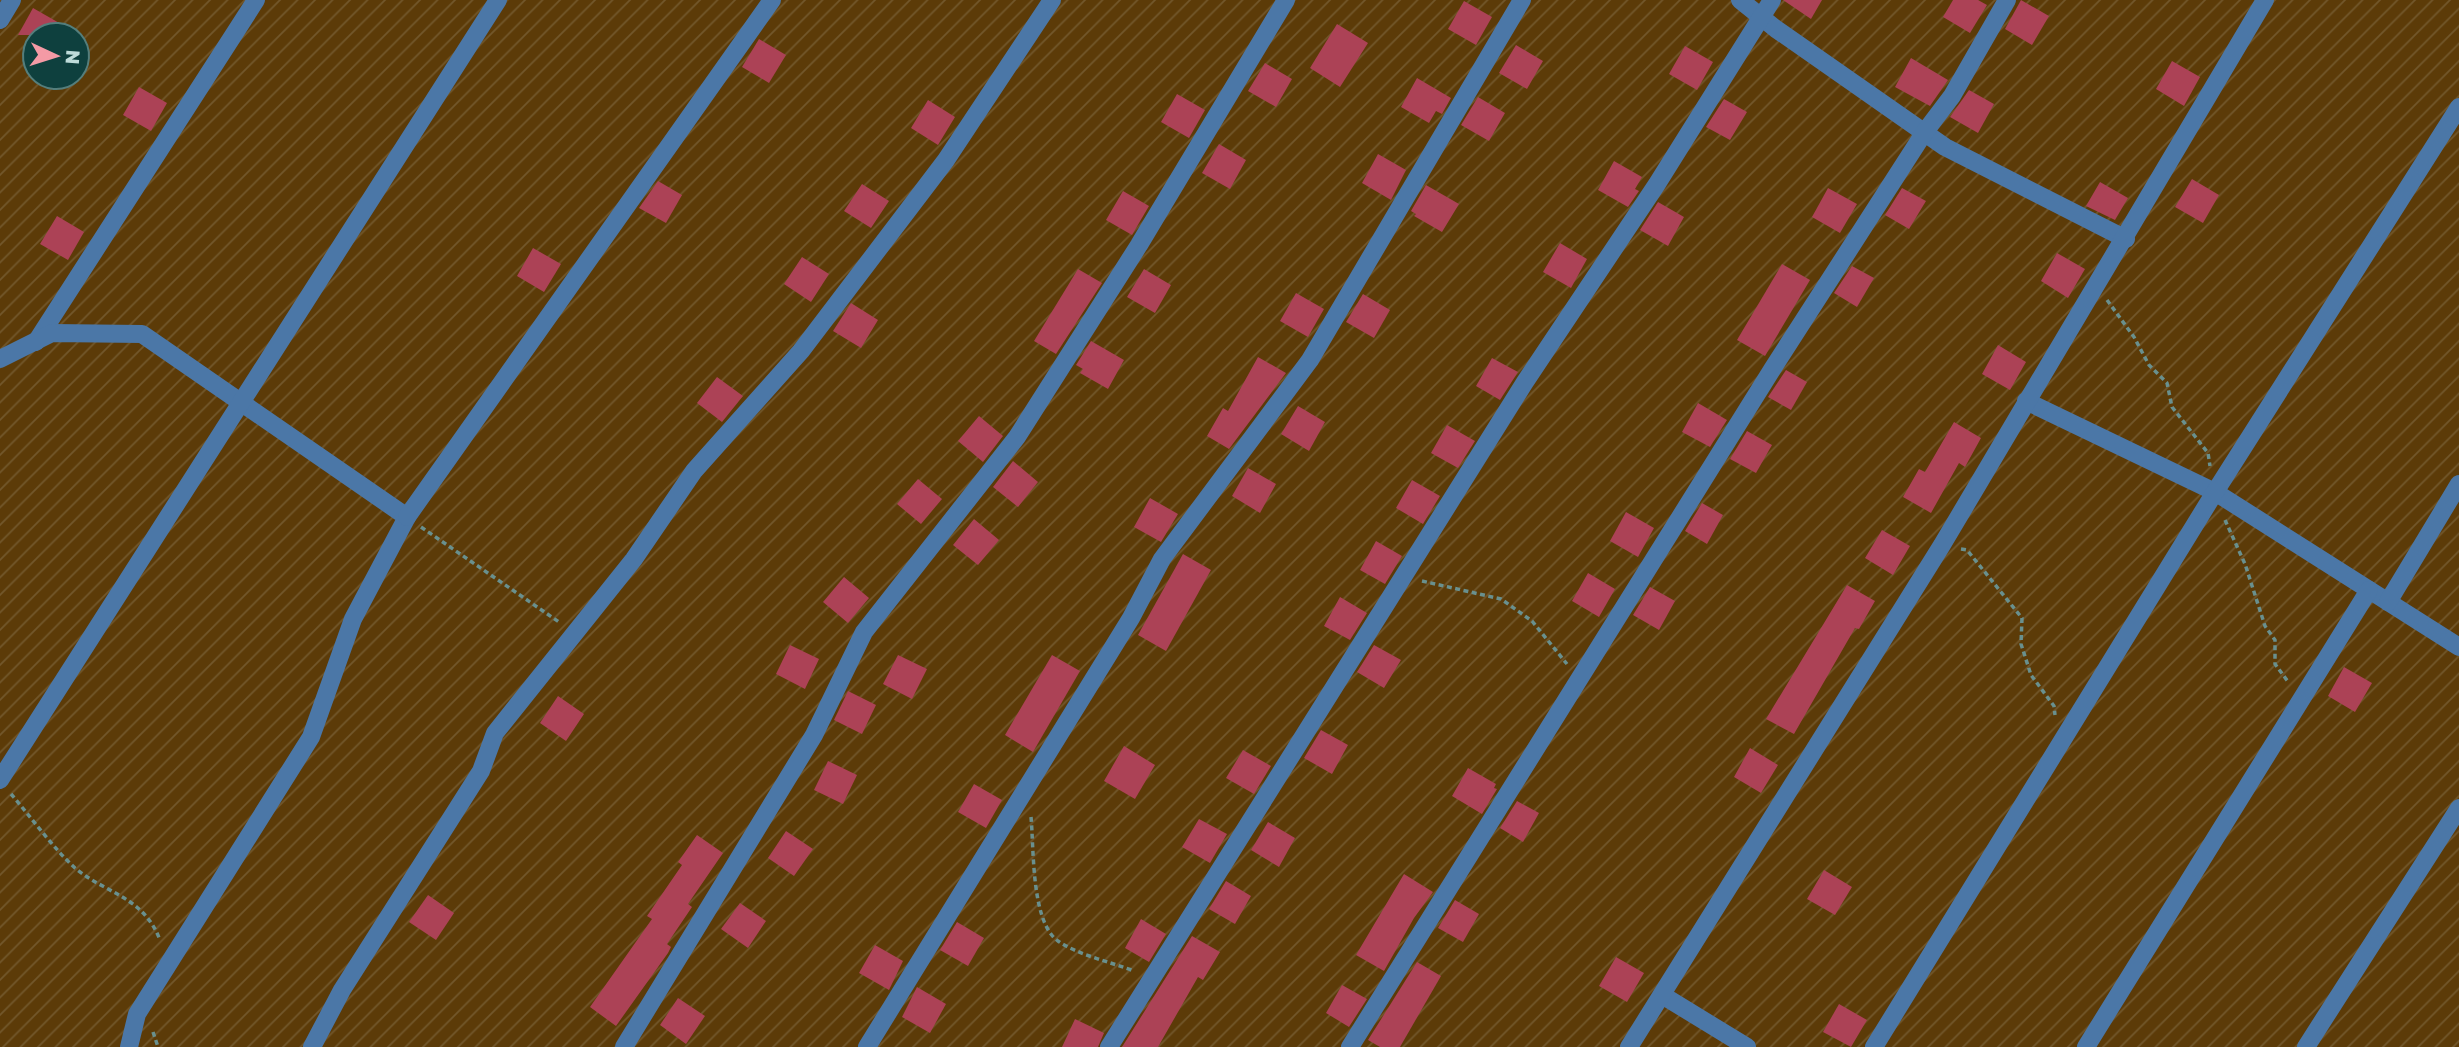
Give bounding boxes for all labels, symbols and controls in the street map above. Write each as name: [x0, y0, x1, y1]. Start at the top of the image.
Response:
north arrow: [21, 21, 91, 91]
text: N: [61, 49, 85, 65]

